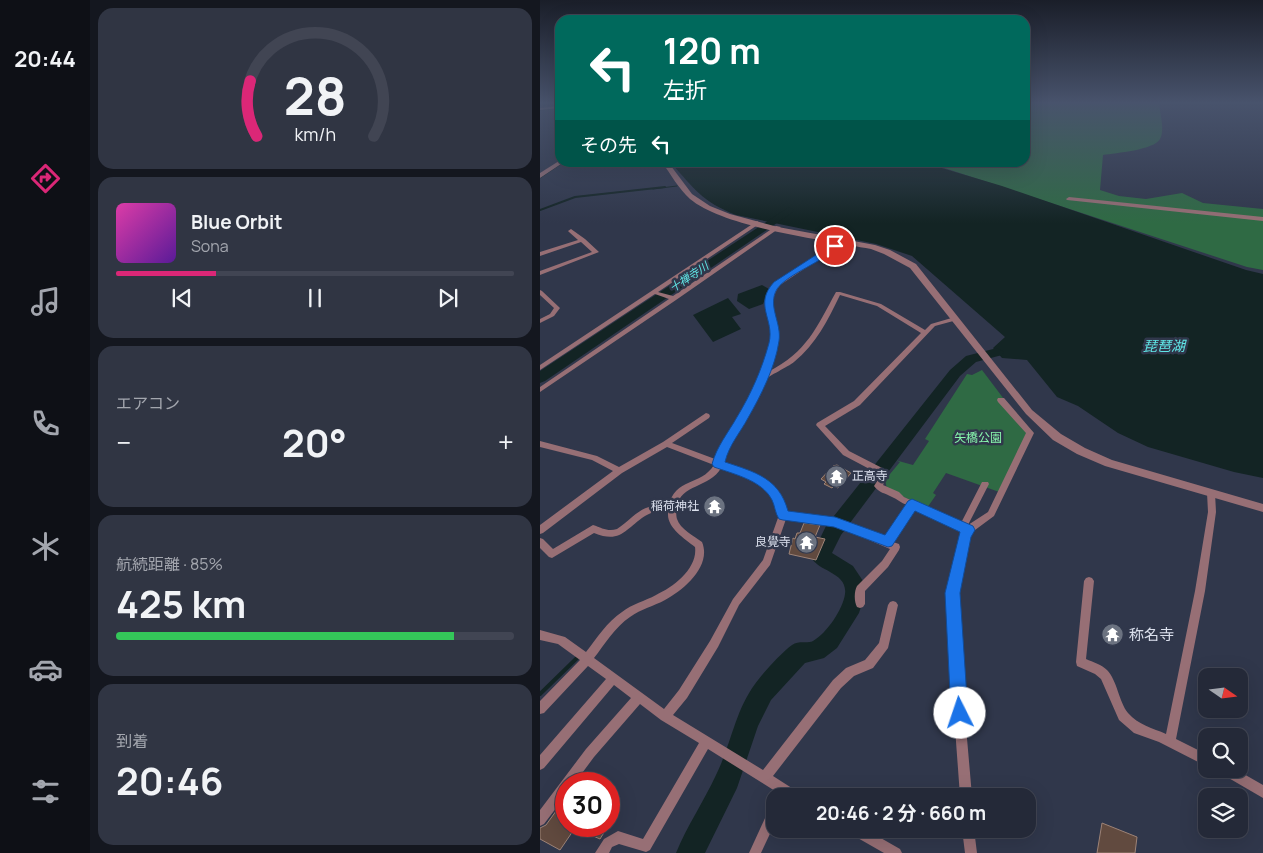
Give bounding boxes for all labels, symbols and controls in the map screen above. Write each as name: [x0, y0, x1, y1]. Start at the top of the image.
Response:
text: 120 m: [663, 27, 761, 75]
icon: left: [580, 35, 645, 100]
text: 20:44: [14, 44, 76, 74]
text: 28: [284, 60, 346, 131]
text: 左折: [663, 75, 707, 105]
text: km/h: [294, 122, 336, 146]
icon: left: [647, 130, 675, 158]
text: その先: [580, 132, 637, 158]
icon: directions: [28, 161, 63, 196]
text: Blue Orbit: [191, 209, 283, 235]
pin: [814, 225, 856, 267]
icon: arrive: [821, 232, 849, 260]
text: Sona: [191, 235, 229, 257]
water label: 十禅寺川: [666, 258, 712, 295]
icon: music: [28, 284, 63, 319]
icon: previous: [168, 284, 196, 312]
icon: pause: [301, 284, 329, 312]
icon: next: [434, 284, 462, 312]
water label: 琵琶湖: [1143, 336, 1187, 355]
text: エアコン: [116, 392, 180, 414]
icon: phone: [28, 406, 63, 441]
text: 20°: [282, 416, 347, 468]
text: −: [116, 423, 131, 461]
text: +: [498, 423, 514, 461]
park label: 矢橋公園: [954, 429, 1002, 446]
temple icon: 正高寺: [824, 464, 848, 488]
place label: 正高寺: [852, 467, 888, 484]
temple icon: 稲荷神社: [703, 494, 727, 518]
place label: 稲荷神社: [651, 497, 699, 514]
icon: climate: [28, 529, 63, 564]
temple icon: 良覺寺: [795, 530, 819, 554]
place label: 良覺寺: [755, 533, 791, 550]
text: 航続距離 · 85%: [116, 553, 223, 575]
text: 425 km: [116, 577, 246, 629]
temple icon: 称名寺: [1101, 623, 1125, 647]
place label: 称名寺: [1129, 624, 1174, 645]
icon: car: [28, 652, 63, 687]
north arrow: [1198, 668, 1248, 718]
map controls: [1198, 668, 1248, 838]
position arrow: [933, 686, 985, 738]
button: search: [1198, 728, 1248, 778]
text: 到着: [116, 730, 148, 752]
text: 20:46: [116, 754, 223, 806]
speed limit sign: 30: [555, 772, 620, 837]
icon: filters: [28, 774, 63, 809]
button: layers: [1198, 788, 1248, 838]
text: 20:46 · 2 分 · 660 m: [816, 800, 986, 826]

